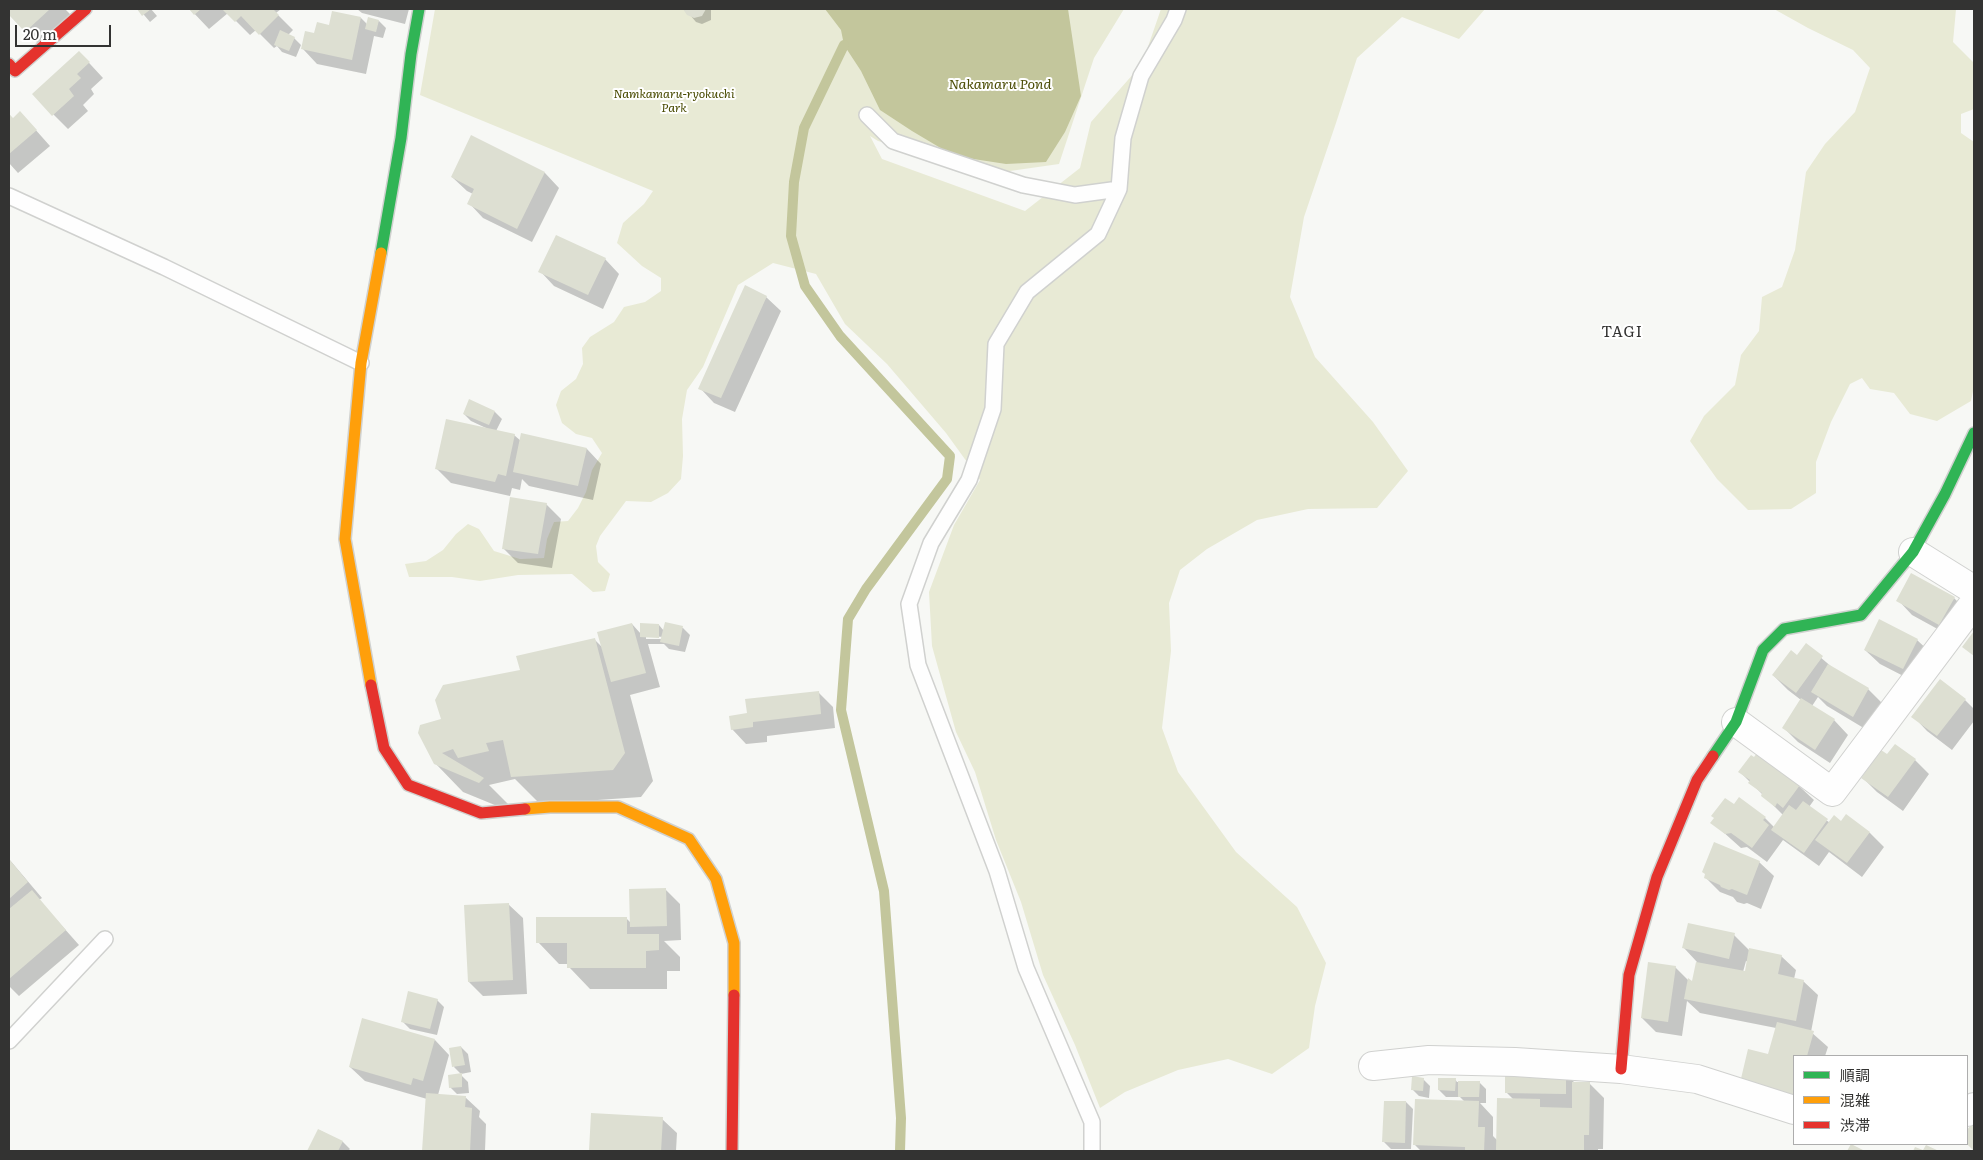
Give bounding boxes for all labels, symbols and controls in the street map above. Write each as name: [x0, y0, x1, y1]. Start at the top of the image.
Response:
scale bar: [18, 15, 114, 47]
text: 20 m: [23, 22, 57, 45]
water label: Nakamaru Pond: [949, 77, 1051, 93]
park label: Namkamaru-ryokuchi Park: [614, 87, 734, 115]
district label: TAGI: [1601, 324, 1643, 342]
legend: [1793, 1055, 1968, 1145]
text: 順調: [1840, 1063, 1870, 1086]
text: 混雑: [1840, 1088, 1870, 1111]
text: 渋滞: [1840, 1113, 1870, 1136]

